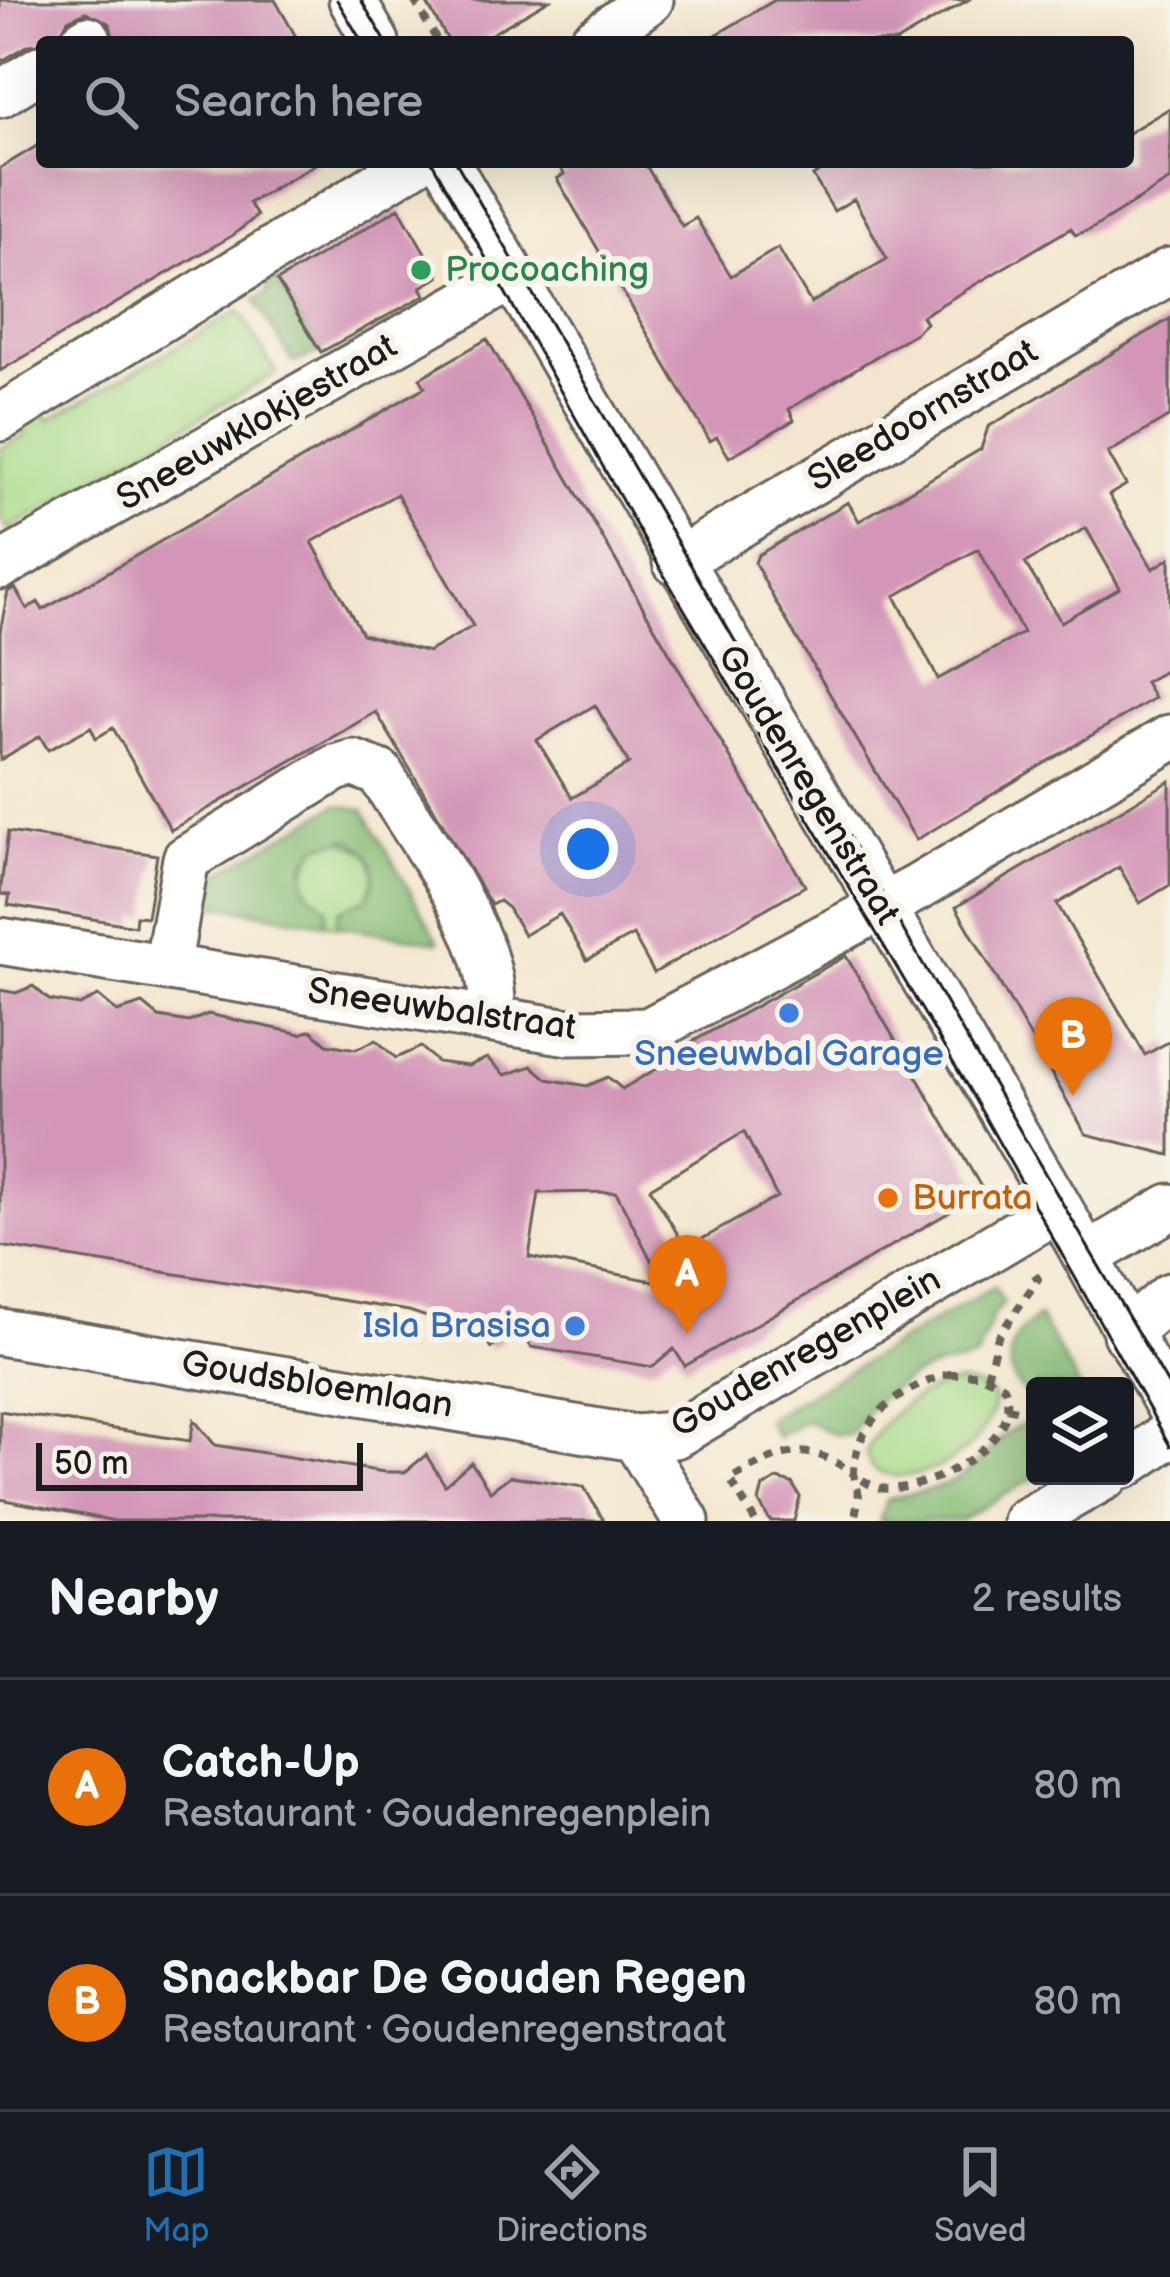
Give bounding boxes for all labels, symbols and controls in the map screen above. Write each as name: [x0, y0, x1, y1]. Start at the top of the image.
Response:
search box: [36, 36, 1134, 168]
icon: search: [78, 69, 144, 135]
text: Search here: [174, 75, 423, 130]
place label: Procoaching: [445, 249, 649, 292]
marker: Procoaching: [408, 257, 434, 283]
street label: Sneeuwklokjestraat: [109, 325, 405, 521]
street label: Sleedoornstraat: [800, 331, 1046, 501]
street label: Goudenregenstraat: [708, 637, 908, 933]
your location: [558, 819, 618, 879]
street label: Sneeuwbalstraat: [305, 970, 579, 1050]
pin: B: [1034, 997, 1112, 1096]
marker: Sneeuwbal Garage: [776, 1000, 802, 1026]
place label: Sneeuwbal Garage: [634, 1033, 944, 1076]
place label: Burrata: [912, 1177, 1033, 1220]
marker: Burrata: [875, 1185, 901, 1211]
pin: A: [648, 1235, 726, 1334]
street label: Goudenregenplein: [663, 1258, 949, 1448]
place label: Isla Brasisa: [362, 1305, 551, 1348]
marker: Isla Brasisa: [562, 1313, 588, 1339]
street label: Goudsbloemlaan: [178, 1342, 456, 1428]
map controls: [1026, 1377, 1134, 1485]
button: layers: [1026, 1377, 1134, 1485]
scale bar: [36, 1437, 363, 1490]
text: 50 m: [54, 1444, 129, 1484]
text: Nearby: [48, 1569, 219, 1630]
text: 2 results: [971, 1576, 1122, 1623]
text: Catch-Up: [162, 1736, 360, 1791]
text: A: [75, 1763, 99, 1810]
text: 80 m: [1034, 1763, 1122, 1810]
text: Restaurant · Goudenregenplein: [162, 1791, 711, 1838]
text: Snackbar De Gouden Regen: [162, 1952, 747, 2007]
text: B: [73, 1979, 101, 2026]
text: 80 m: [1034, 1979, 1122, 2026]
text: Restaurant · Goudenregenstraat: [162, 2007, 727, 2054]
tab: Map: [143, 2139, 210, 2251]
tab: Directions: [496, 2139, 648, 2251]
tab: Saved: [934, 2139, 1027, 2251]

